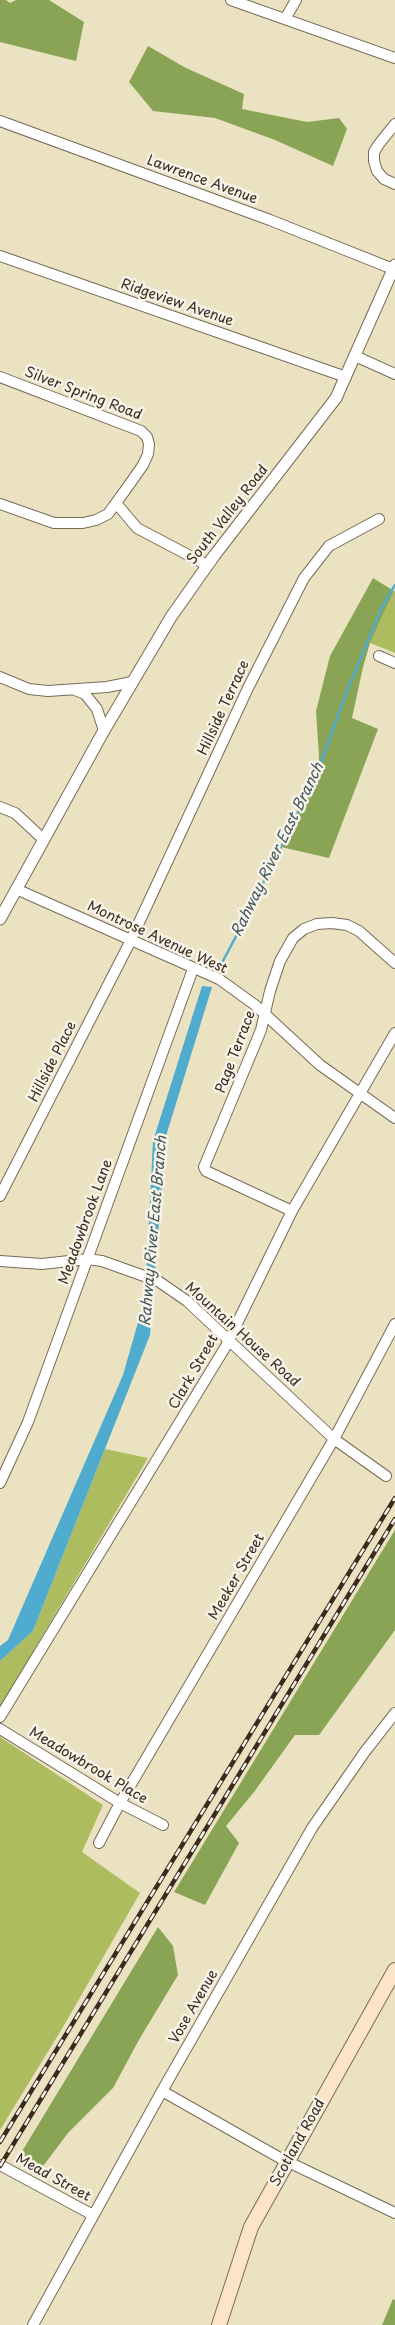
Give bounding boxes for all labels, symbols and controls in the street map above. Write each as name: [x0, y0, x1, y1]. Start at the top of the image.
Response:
street label: Lawrence Avenue: [144, 152, 260, 208]
street label: Ridgeview Avenue: [118, 276, 236, 330]
street label: Silver Spring Road: [22, 364, 144, 424]
street label: South Valley Road: [184, 462, 272, 568]
street label: Hillside Terrace: [195, 658, 253, 758]
water label: Rahway River East Branch: [228, 760, 328, 940]
street label: Montrose Avenue West: [84, 898, 230, 978]
street label: Page Terrace: [213, 1008, 259, 1096]
street label: Hillside Place: [26, 1019, 80, 1105]
water label: Rahway River East Branch: [137, 1135, 171, 1327]
street label: Meadowbrook Lane: [56, 1157, 116, 1287]
street label: Mountain House Road: [181, 1279, 303, 1391]
street label: Clark Street: [166, 1331, 222, 1413]
street label: Meeker Street: [205, 1531, 269, 1623]
street label: Meadowbrook Place: [26, 1724, 150, 1808]
street label: Vose Avenue: [166, 1967, 222, 2047]
street label: Scotland Road: [267, 2096, 329, 2190]
street label: Mead Street: [12, 2150, 94, 2206]

